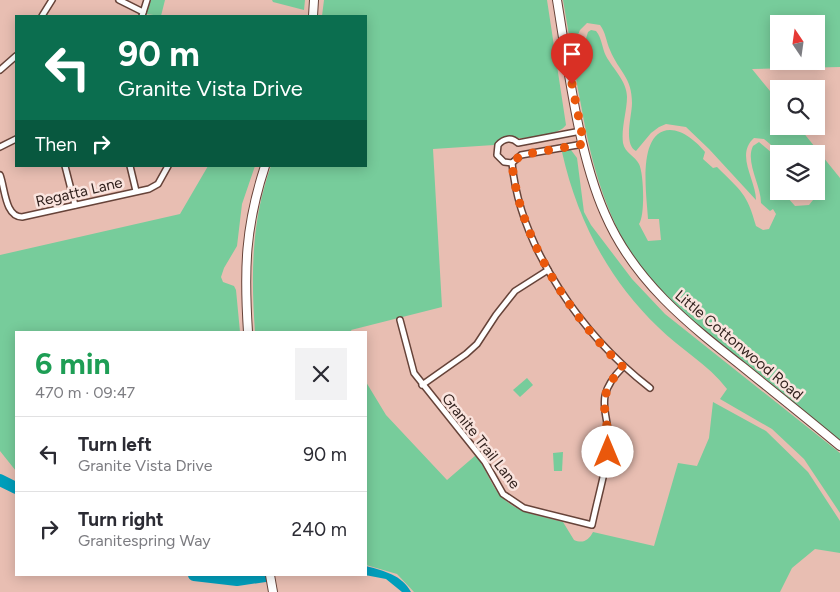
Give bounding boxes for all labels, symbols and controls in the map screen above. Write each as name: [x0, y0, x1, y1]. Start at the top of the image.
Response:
north arrow: [770, 15, 825, 70]
map controls: [770, 15, 825, 200]
text: 90 m: [118, 33, 200, 75]
pin: [551, 33, 593, 84]
icon: left: [35, 35, 100, 100]
icon: arrive: [558, 40, 586, 68]
text: Granite Vista Drive: [118, 75, 303, 102]
button: search: [770, 80, 825, 135]
icon: right: [87, 130, 115, 158]
text: Then: [35, 133, 77, 156]
button: layers: [770, 145, 825, 200]
street label: Regatta Lane: [34, 173, 124, 211]
street label: Little Cottonwood Road: [671, 286, 807, 404]
text: 6 min: [35, 345, 111, 382]
button: close: [295, 348, 347, 400]
text: 470 m · 09:47: [35, 383, 135, 402]
street label: Granite Trail Lane: [438, 390, 524, 492]
position arrow: [581, 425, 633, 477]
text: Turn left: [78, 433, 152, 456]
icon: left: [35, 440, 63, 468]
text: 90 m: [303, 443, 347, 466]
text: Granite Vista Drive: [78, 456, 212, 475]
text: Turn right: [78, 508, 164, 531]
icon: right: [35, 515, 63, 543]
text: 240 m: [292, 518, 347, 541]
text: Granitespring Way: [78, 531, 211, 550]

